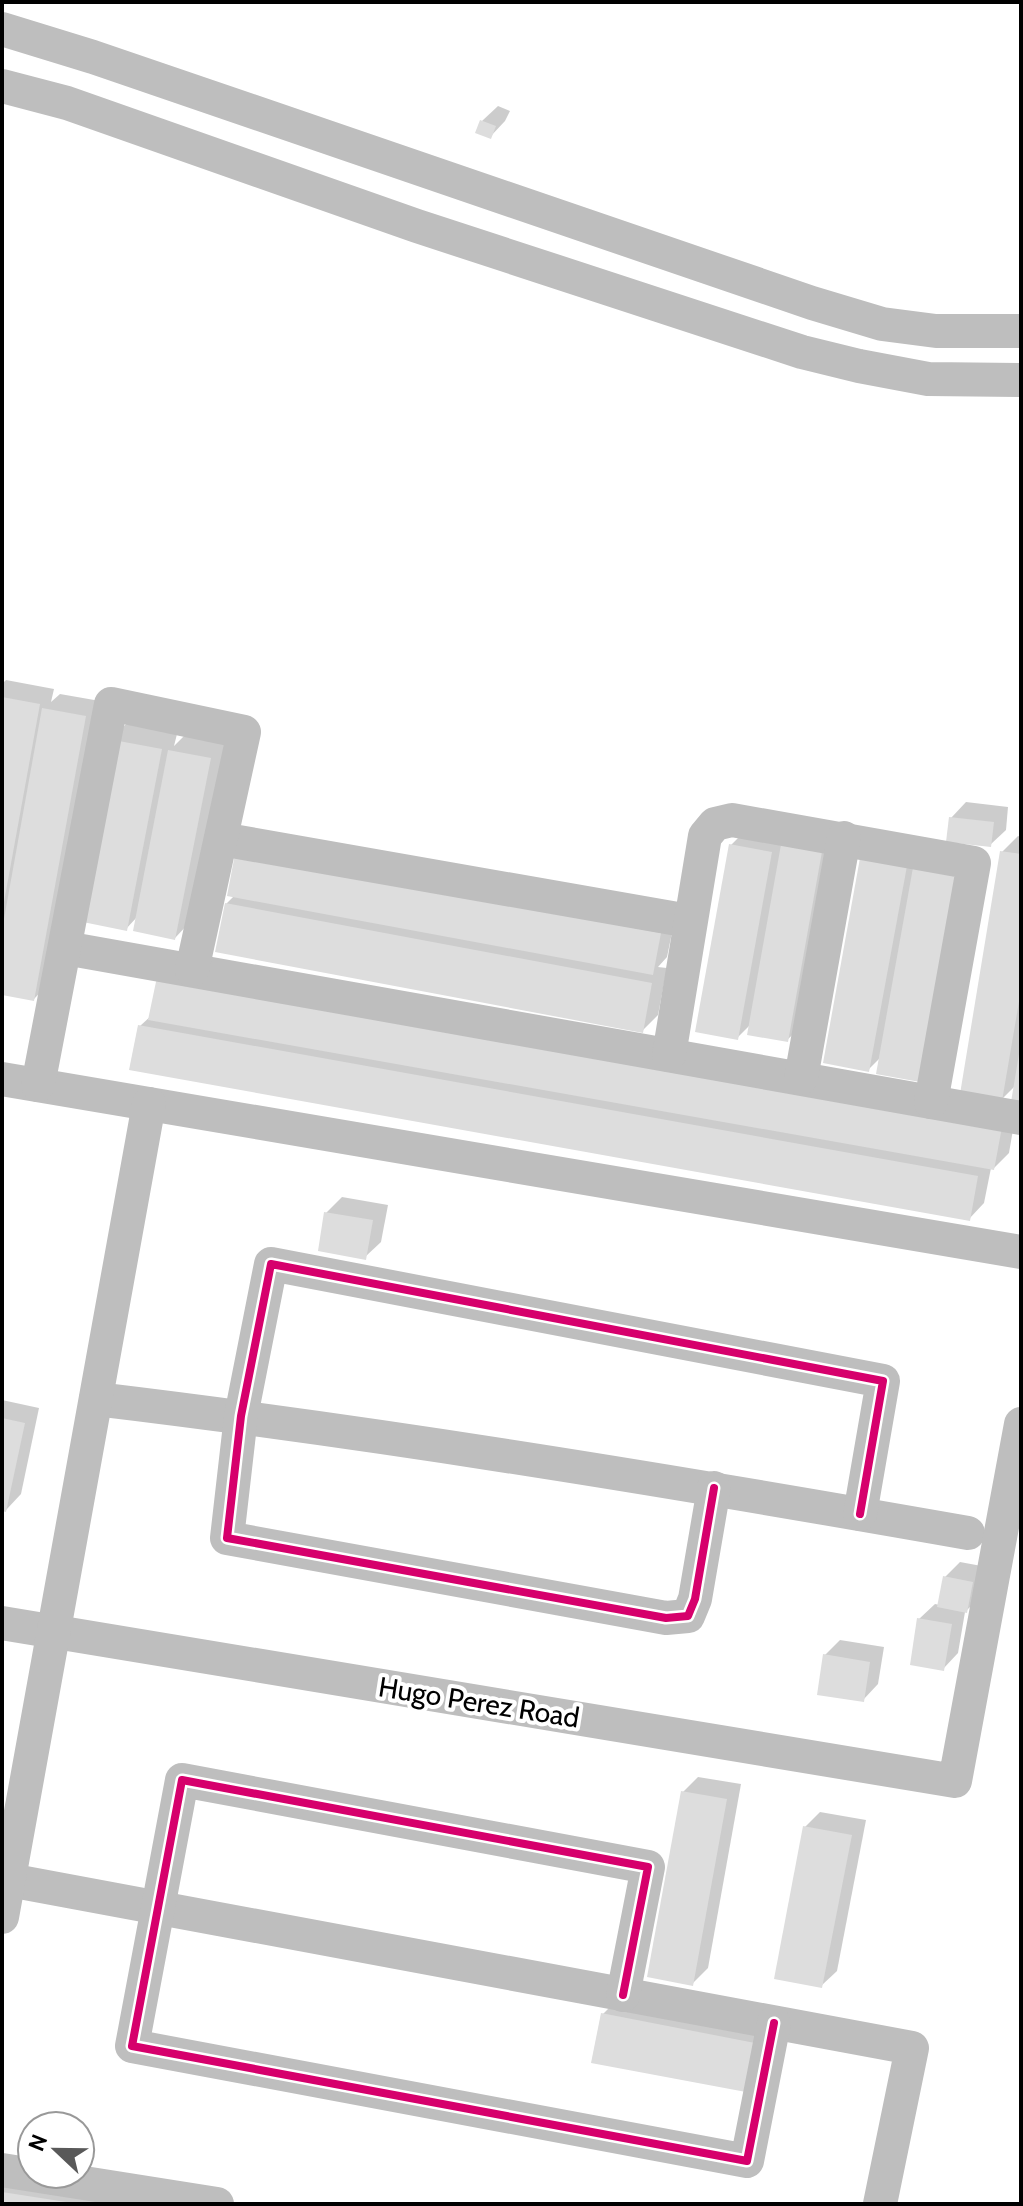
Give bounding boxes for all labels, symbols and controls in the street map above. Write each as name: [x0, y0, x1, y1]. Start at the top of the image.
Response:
street label: Hugo Perez Road: [376, 1669, 582, 1735]
north arrow: [16, 2110, 96, 2190]
text: N: [22, 2130, 53, 2155]

